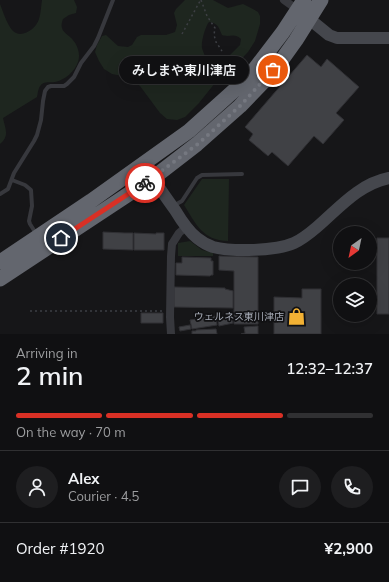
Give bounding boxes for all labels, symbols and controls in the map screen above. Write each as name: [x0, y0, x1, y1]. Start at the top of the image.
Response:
pin: [256, 53, 290, 87]
callout: みしまや東川津店: [119, 56, 249, 84]
icon: bag: [262, 59, 284, 81]
text: みしまや東川津店: [132, 62, 236, 78]
courier: [125, 163, 165, 203]
icon: bike: [134, 172, 156, 194]
pin: [44, 221, 78, 255]
north arrow: [333, 226, 377, 270]
map controls: [333, 226, 377, 322]
icon: home: [50, 227, 72, 249]
button: layers: [333, 278, 377, 322]
shop icon: ウェルネス東川津店: [287, 306, 307, 326]
place label: ウェルネス東川津店: [194, 310, 284, 323]
text: Arriving in: [16, 345, 78, 361]
text: 2 min: [16, 359, 84, 392]
text: 12:32–12:37: [286, 359, 373, 378]
text: On the way · 70 m: [16, 424, 126, 440]
button: person: [16, 466, 58, 508]
button: chat: [279, 466, 321, 508]
button: phone: [331, 466, 373, 508]
text: Alex: [68, 469, 100, 488]
text: Courier · 4.5: [68, 488, 139, 504]
text: Order #1920: [16, 539, 104, 558]
text: ¥2,900: [324, 539, 373, 558]

